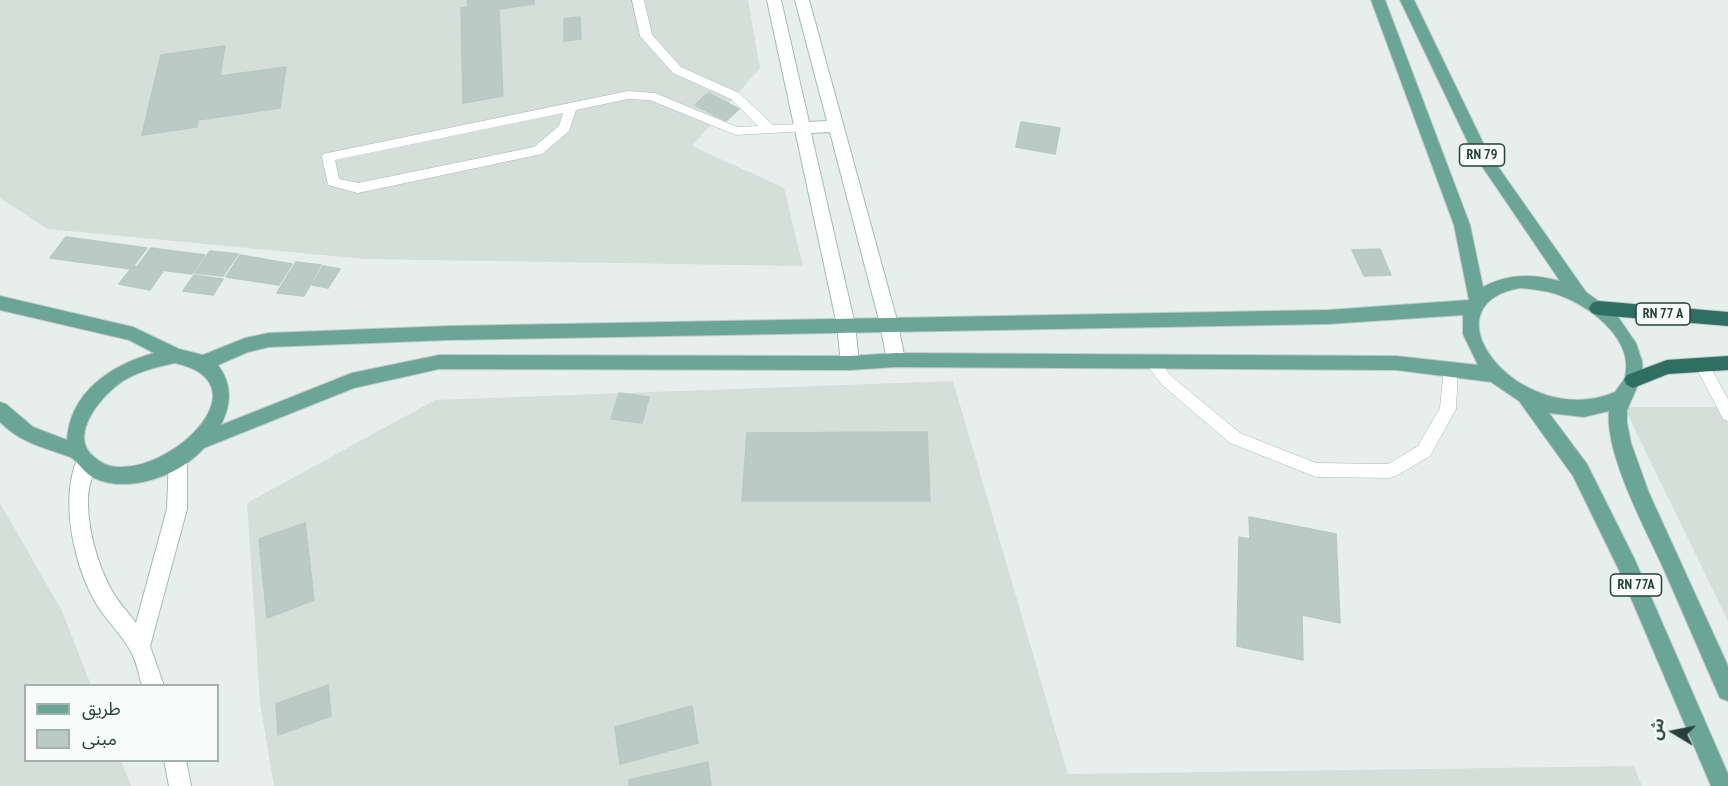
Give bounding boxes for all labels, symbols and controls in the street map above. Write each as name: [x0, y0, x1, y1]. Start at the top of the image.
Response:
road number: RN 79: [1460, 144, 1504, 166]
road number: RN 77 A: [1636, 303, 1690, 325]
road number: RN 77A: [1610, 574, 1662, 596]
legend: [24, 684, 219, 762]
text: طريق: [82, 697, 121, 720]
north arrow: [1644, 702, 1704, 762]
text: ش: [1645, 716, 1668, 741]
text: مبنى: [82, 727, 117, 750]

